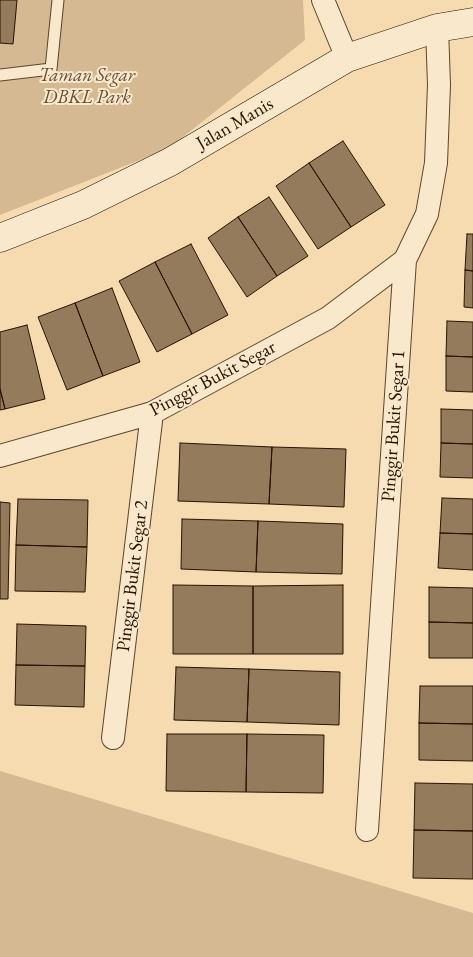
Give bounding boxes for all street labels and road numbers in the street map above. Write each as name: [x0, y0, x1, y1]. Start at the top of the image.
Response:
street label: Jalan Manis: [192, 93, 278, 155]
street label: Pinggir Bukit Segar: [146, 336, 280, 422]
street label: Pinggir Bukit Segar 1: [377, 349, 411, 503]
street label: Pinggir Bukit Segar 2: [112, 499, 154, 653]

